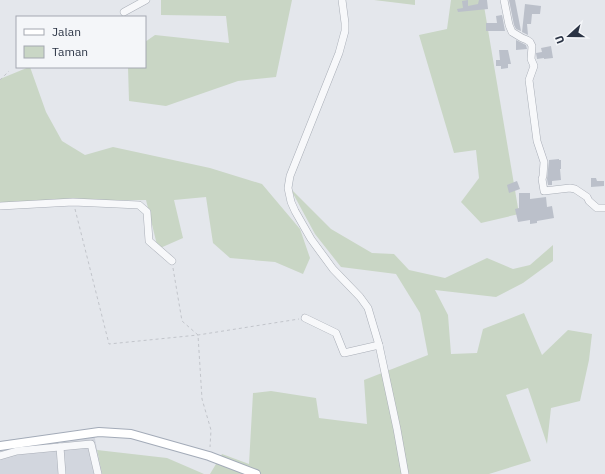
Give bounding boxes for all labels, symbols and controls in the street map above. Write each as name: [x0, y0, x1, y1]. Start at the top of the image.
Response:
legend: [16, 16, 146, 68]
north arrow: [549, 16, 589, 56]
text: Jalan: [52, 24, 81, 39]
text: U: [552, 34, 568, 46]
text: Taman: [52, 44, 88, 59]

